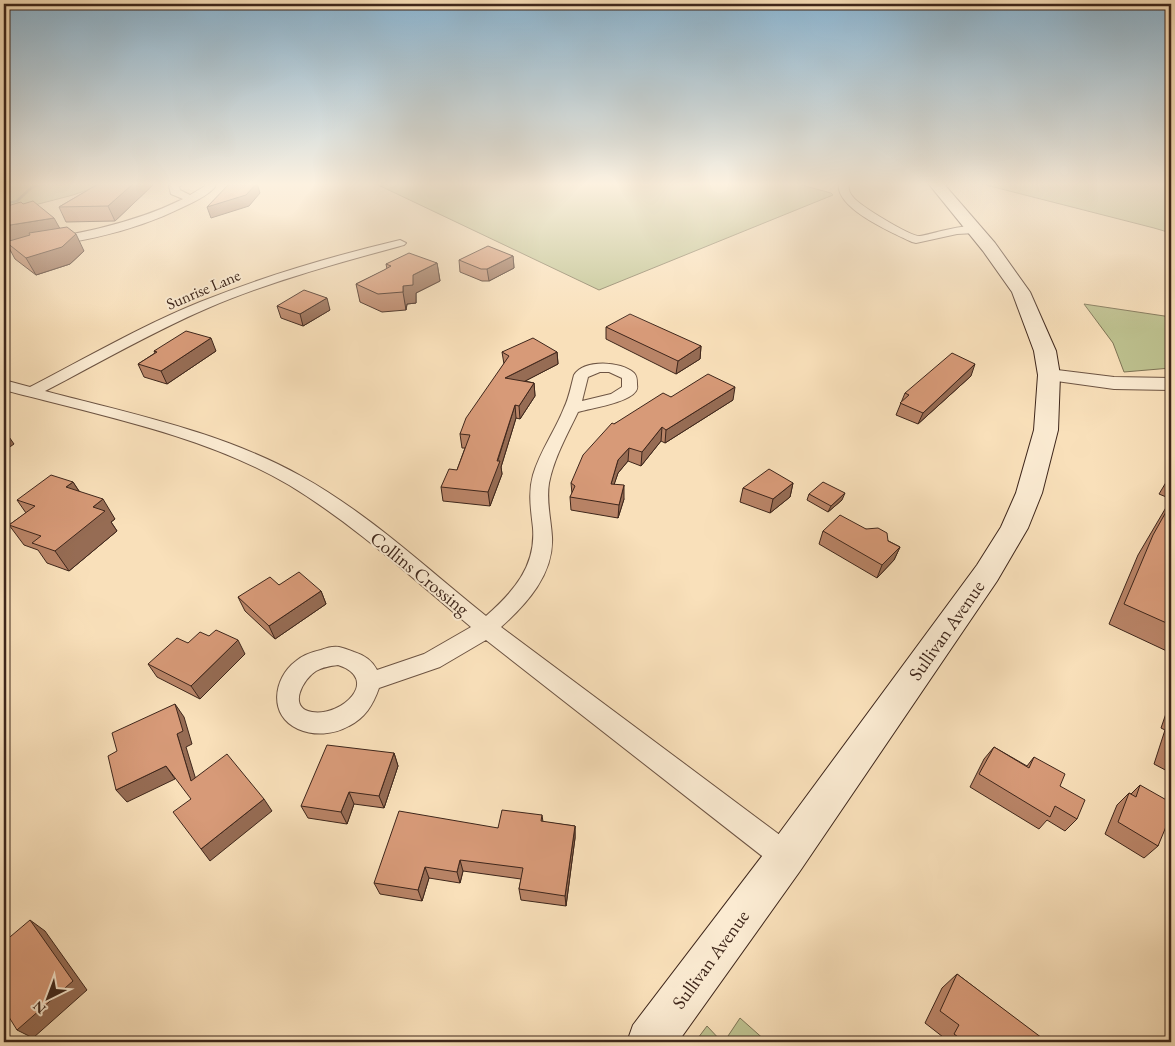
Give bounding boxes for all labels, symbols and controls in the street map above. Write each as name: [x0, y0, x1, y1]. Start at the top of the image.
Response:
street label: Sunrise Lane: [163, 264, 243, 314]
street label: Collins Crossing: [365, 526, 475, 622]
street label: Sullivan Avenue: [903, 575, 990, 685]
street label: Sullivan Avenue: [666, 905, 755, 1014]
north arrow: [22, 974, 72, 1024]
text: N: [29, 997, 50, 1018]

